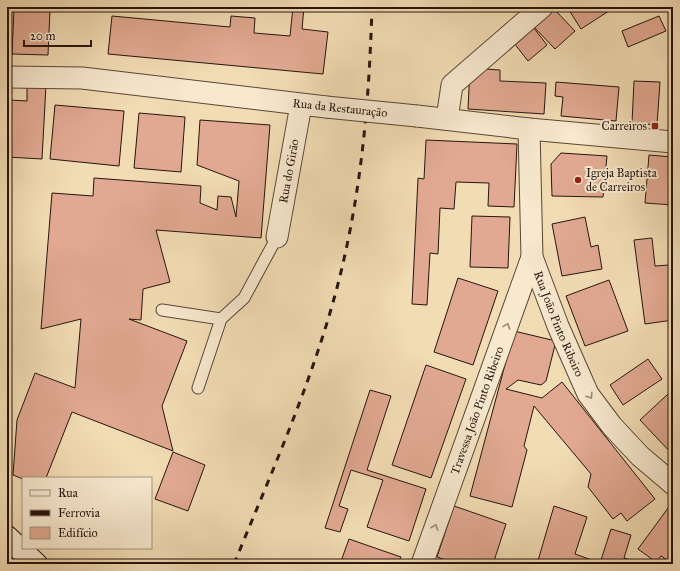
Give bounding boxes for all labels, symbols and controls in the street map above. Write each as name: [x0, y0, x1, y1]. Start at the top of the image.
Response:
scale bar: [24, 22, 91, 48]
text: 20 m: [30, 29, 56, 43]
street label: Rua da Restauração: [292, 96, 388, 120]
place label: Carreiros: [602, 119, 647, 133]
marker: Carreiros: [650, 121, 660, 131]
street label: Rua do Girão: [276, 138, 302, 204]
place label: Igreja Baptista de Carreiros: [586, 166, 658, 194]
marker: Igreja Baptista de Carreiros: [573, 175, 583, 185]
street label: Rua João Pinto Ribeiro: [531, 269, 587, 379]
one-way arrow: [502, 322, 511, 329]
street label: Travessa João Pinto Ribeiro: [448, 345, 506, 477]
one-way arrow: [585, 392, 593, 399]
legend: [22, 477, 152, 549]
text: Rua: [58, 486, 79, 500]
text: Ferrovia: [58, 506, 101, 520]
one-way arrow: [430, 524, 439, 531]
text: Edifício: [58, 526, 98, 540]

